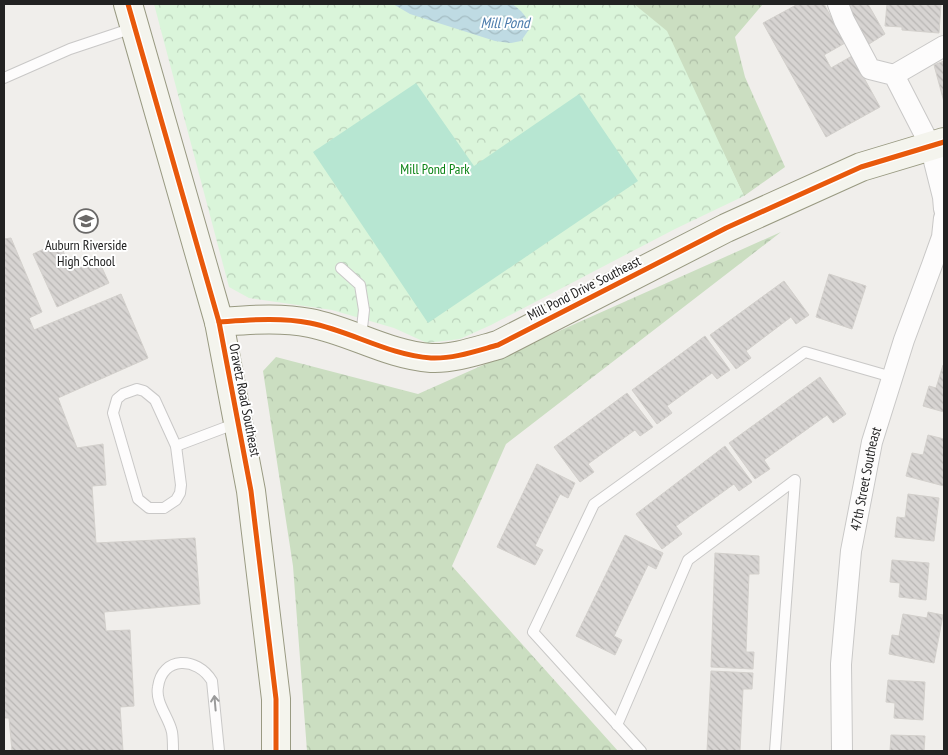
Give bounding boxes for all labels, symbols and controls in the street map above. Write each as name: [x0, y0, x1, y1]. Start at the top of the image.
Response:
water label: Mill Pond: [481, 13, 532, 32]
park label: Mill Pond Park: [400, 160, 470, 178]
school or university icon: Auburn Riverside High School: [73, 208, 99, 234]
place label: Auburn Riverside High School: [45, 236, 127, 270]
street label: Mill Pond Drive Southeast: [524, 252, 644, 324]
street label: Oravetz Road Southeast: [225, 342, 265, 458]
street label: 47th Street Southeast: [846, 424, 885, 532]
one-way arrow: [210, 695, 219, 711]

